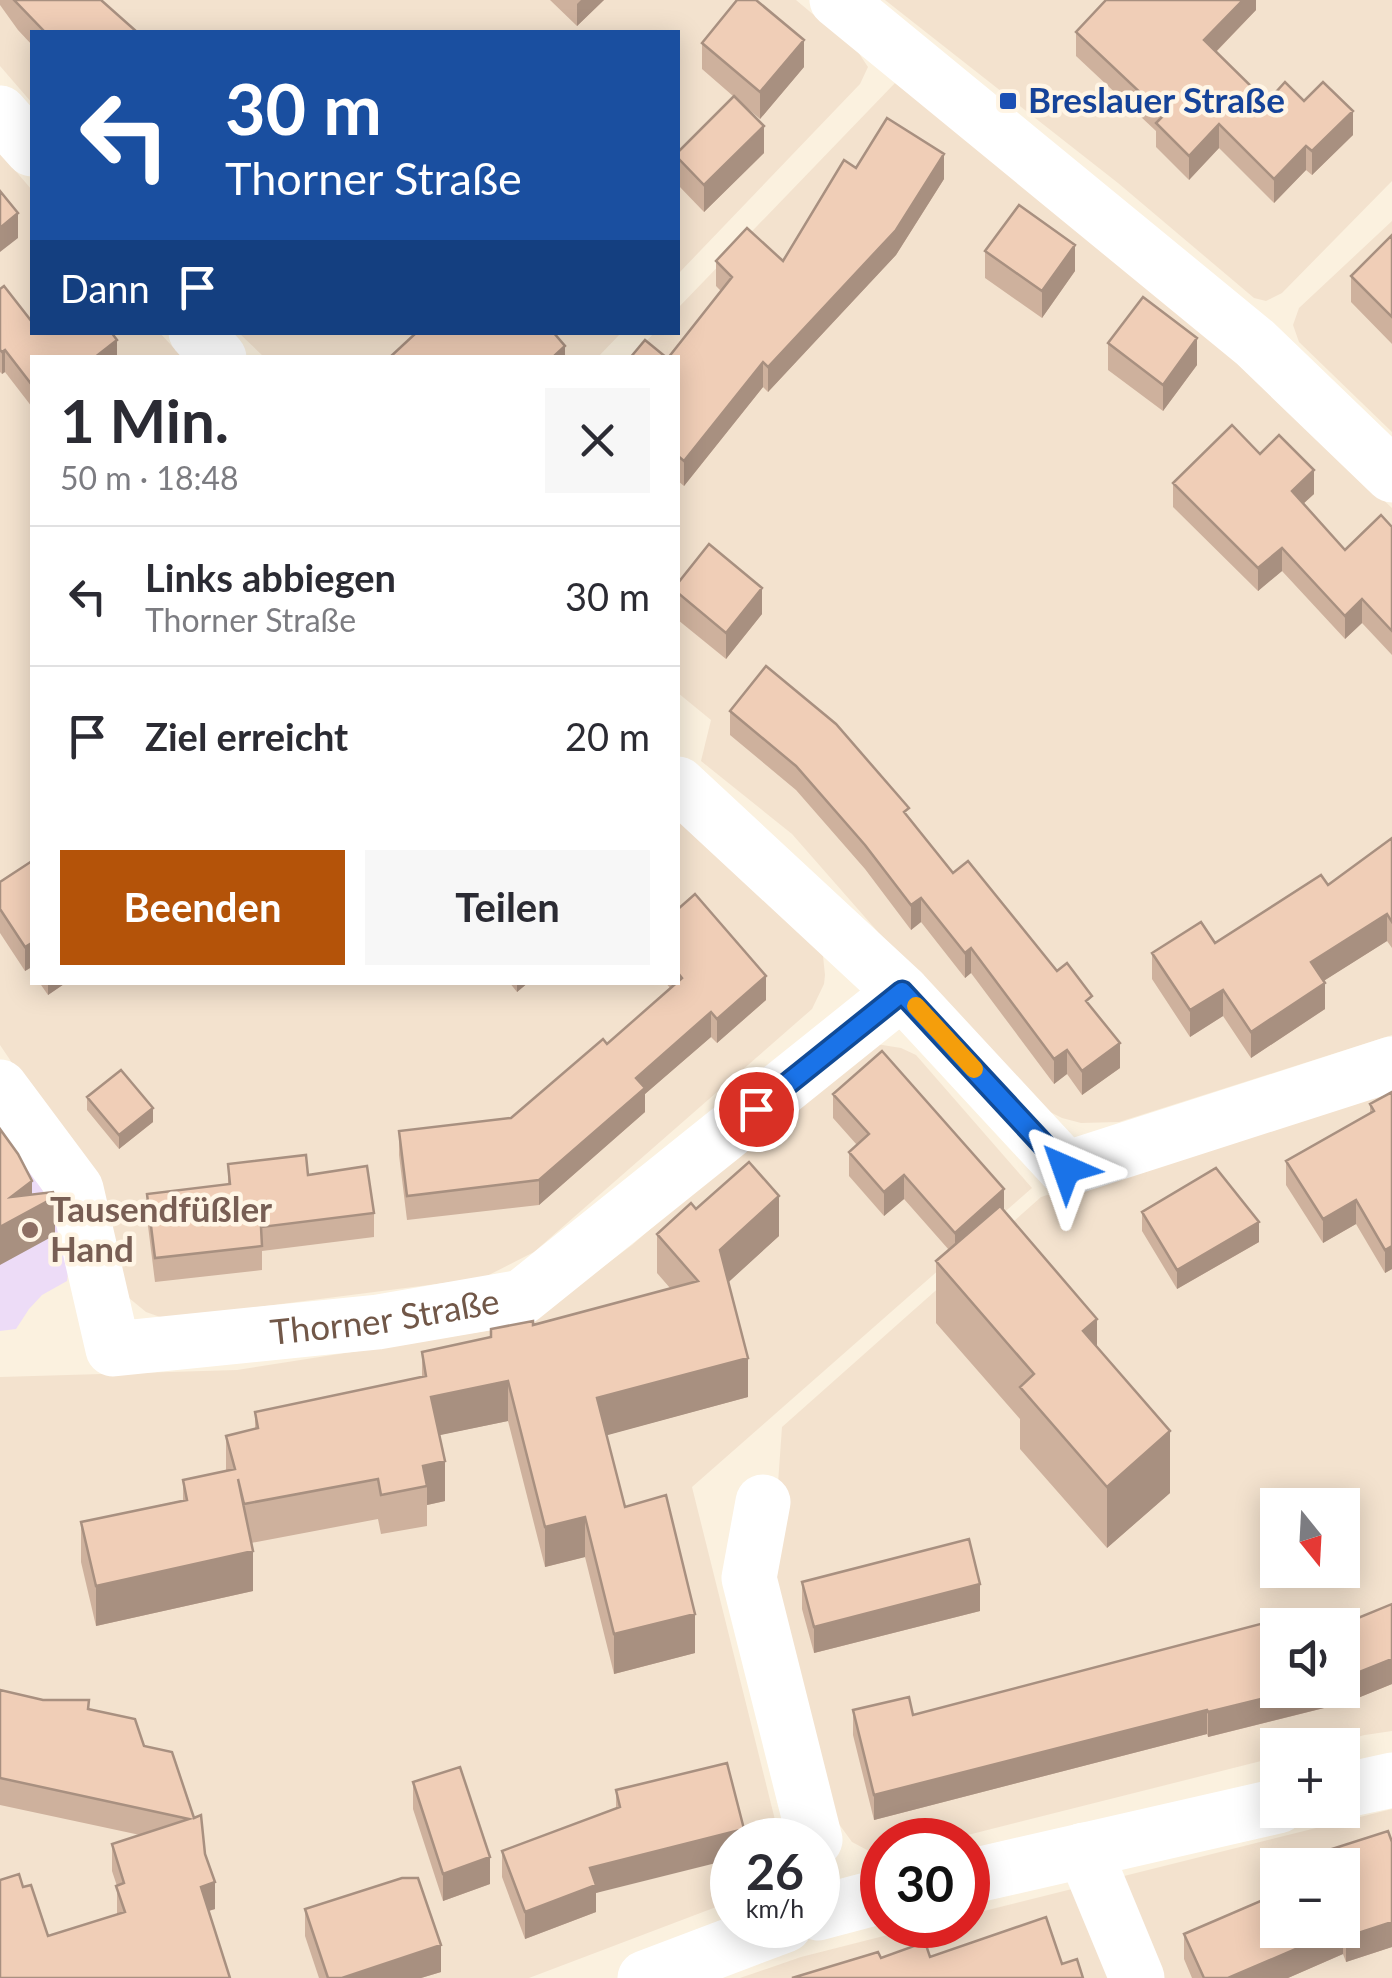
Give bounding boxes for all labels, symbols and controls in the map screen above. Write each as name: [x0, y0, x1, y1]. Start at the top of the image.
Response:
text: 30 m: [225, 66, 382, 150]
icon: left: [60, 70, 190, 200]
place label: Breslauer Straße: [1028, 78, 1285, 120]
marker: Breslauer Straße: [997, 90, 1019, 112]
text: Thorner Straße: [225, 151, 522, 205]
icon: arrive: [170, 260, 225, 315]
text: Dann: [60, 265, 150, 311]
text: 1 Min.: [60, 384, 229, 456]
button: close: [545, 388, 650, 493]
text: 50 m · 18:48: [60, 458, 239, 497]
text: Links abbiegen: [145, 554, 396, 600]
icon: left: [60, 569, 115, 624]
text: 30 m: [565, 573, 650, 619]
text: Thorner Straße: [145, 600, 356, 639]
icon: arrive: [60, 709, 115, 764]
text: Ziel erreicht: [145, 713, 348, 759]
text: 20 m: [565, 713, 650, 759]
button: Beenden: [60, 850, 345, 965]
button: Teilen: [365, 850, 650, 965]
pin: [714, 1067, 799, 1152]
icon: arrive: [729, 1082, 784, 1137]
position arrow: [1014, 1117, 1118, 1221]
place label: Tausendfüßler Hand: [50, 1187, 272, 1269]
marker: Tausendfüßler Hand: [19, 1219, 41, 1241]
street label: Thorner Straße: [268, 1278, 502, 1352]
north arrow: [1260, 1488, 1360, 1588]
map controls: [1260, 1488, 1360, 1948]
button: sound: [1260, 1608, 1360, 1708]
button: +: [1260, 1728, 1360, 1828]
speed limit sign: 30: [860, 1818, 990, 1948]
text: 26: [746, 1841, 804, 1901]
button: −: [1260, 1848, 1360, 1948]
text: km/h: [746, 1893, 804, 1923]

